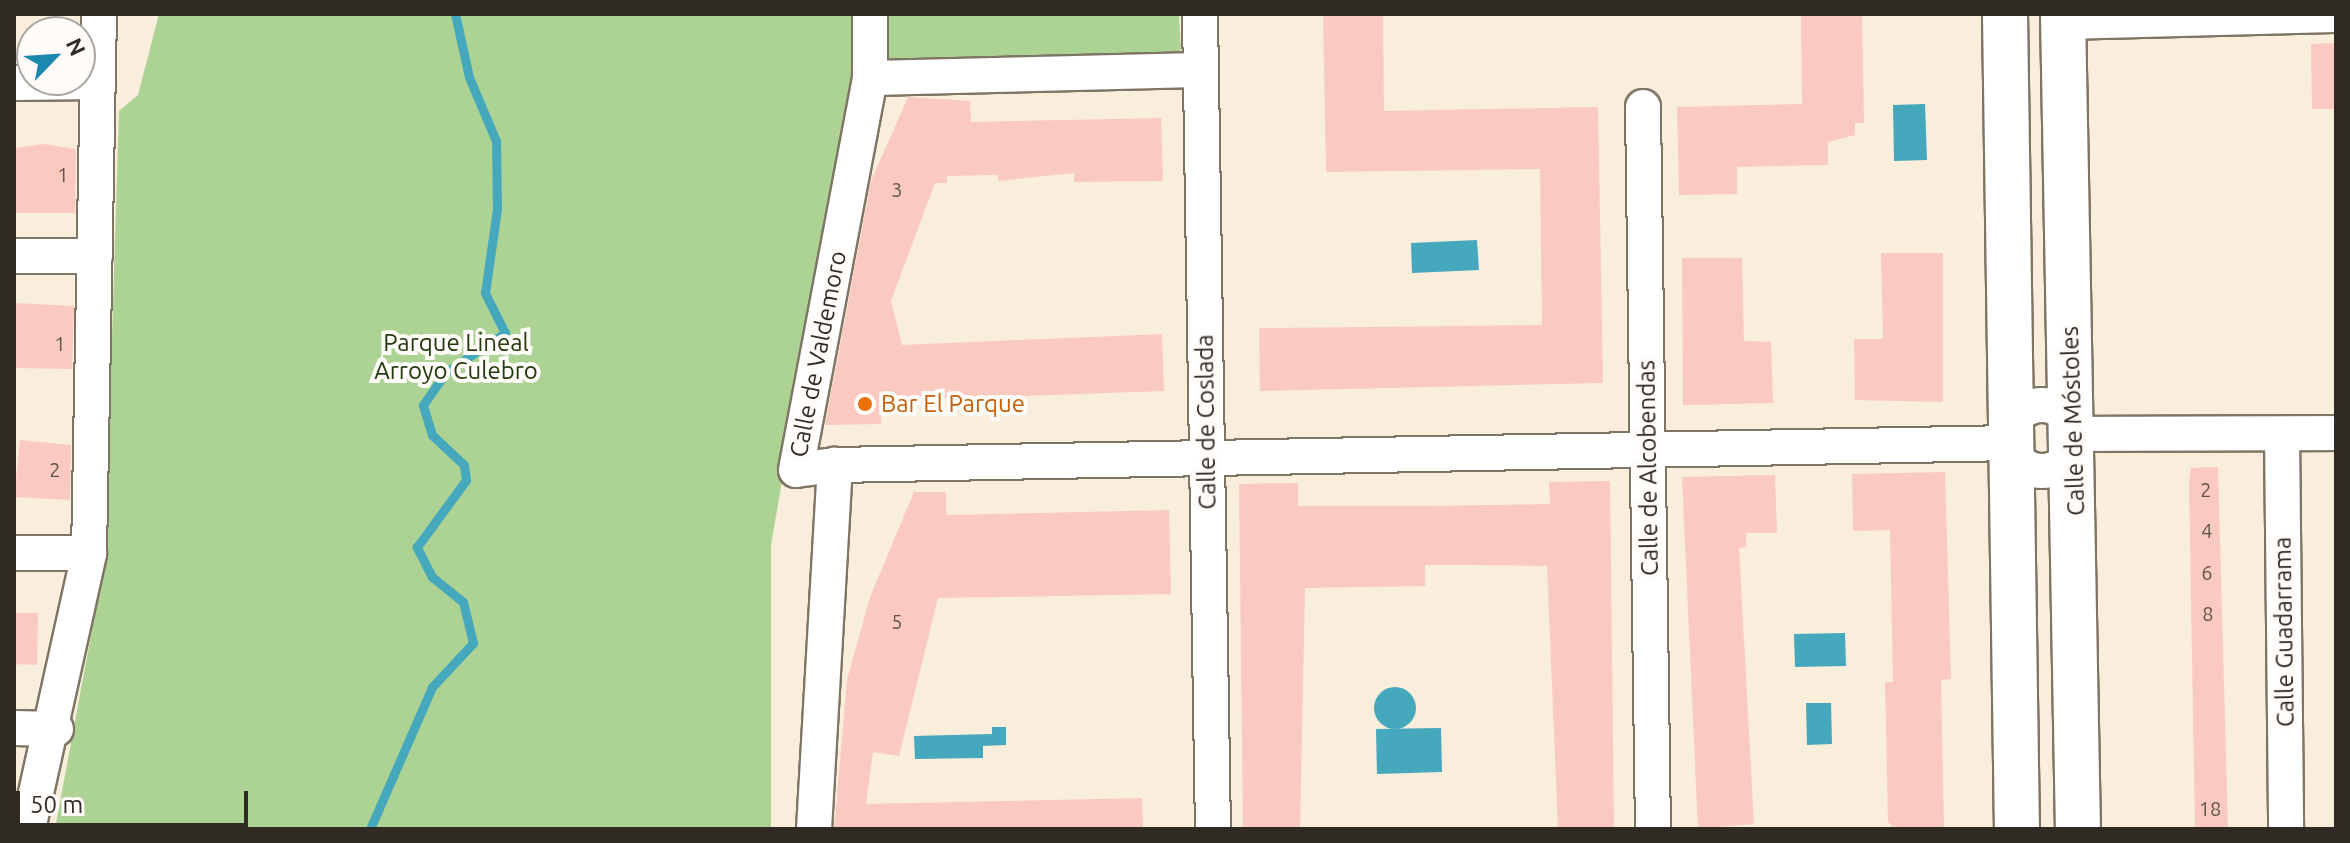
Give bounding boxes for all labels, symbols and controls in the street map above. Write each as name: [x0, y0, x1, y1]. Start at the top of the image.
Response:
north arrow: [16, 16, 96, 96]
text: N: [62, 34, 91, 59]
house number: 1: [57, 162, 69, 186]
house number: 3: [891, 177, 903, 201]
street label: Calle de Valdemoro: [784, 248, 852, 460]
street label: Calle de Móstoles: [2055, 326, 2091, 516]
park label: Parque Lineal Arroyo Culebro: [374, 329, 538, 385]
house number: 1: [54, 331, 66, 355]
street label: Calle de Coslada: [1190, 334, 1222, 510]
street label: Calle de Alcobendas: [1632, 360, 1664, 576]
place label: Bar El Parque: [881, 390, 1025, 418]
marker: Bar El Parque: [856, 395, 874, 413]
house number: 2: [49, 457, 61, 481]
house number: 2: [2200, 477, 2212, 501]
house number: 4: [2201, 518, 2213, 542]
street label: Calle Guadarrama: [2268, 537, 2300, 727]
house number: 6: [2201, 560, 2213, 584]
house number: 8: [2202, 601, 2214, 625]
house number: 5: [891, 609, 903, 633]
scale bar: [20, 775, 252, 825]
text: 50 m: [30, 791, 83, 818]
house number: 18: [2199, 796, 2221, 820]

